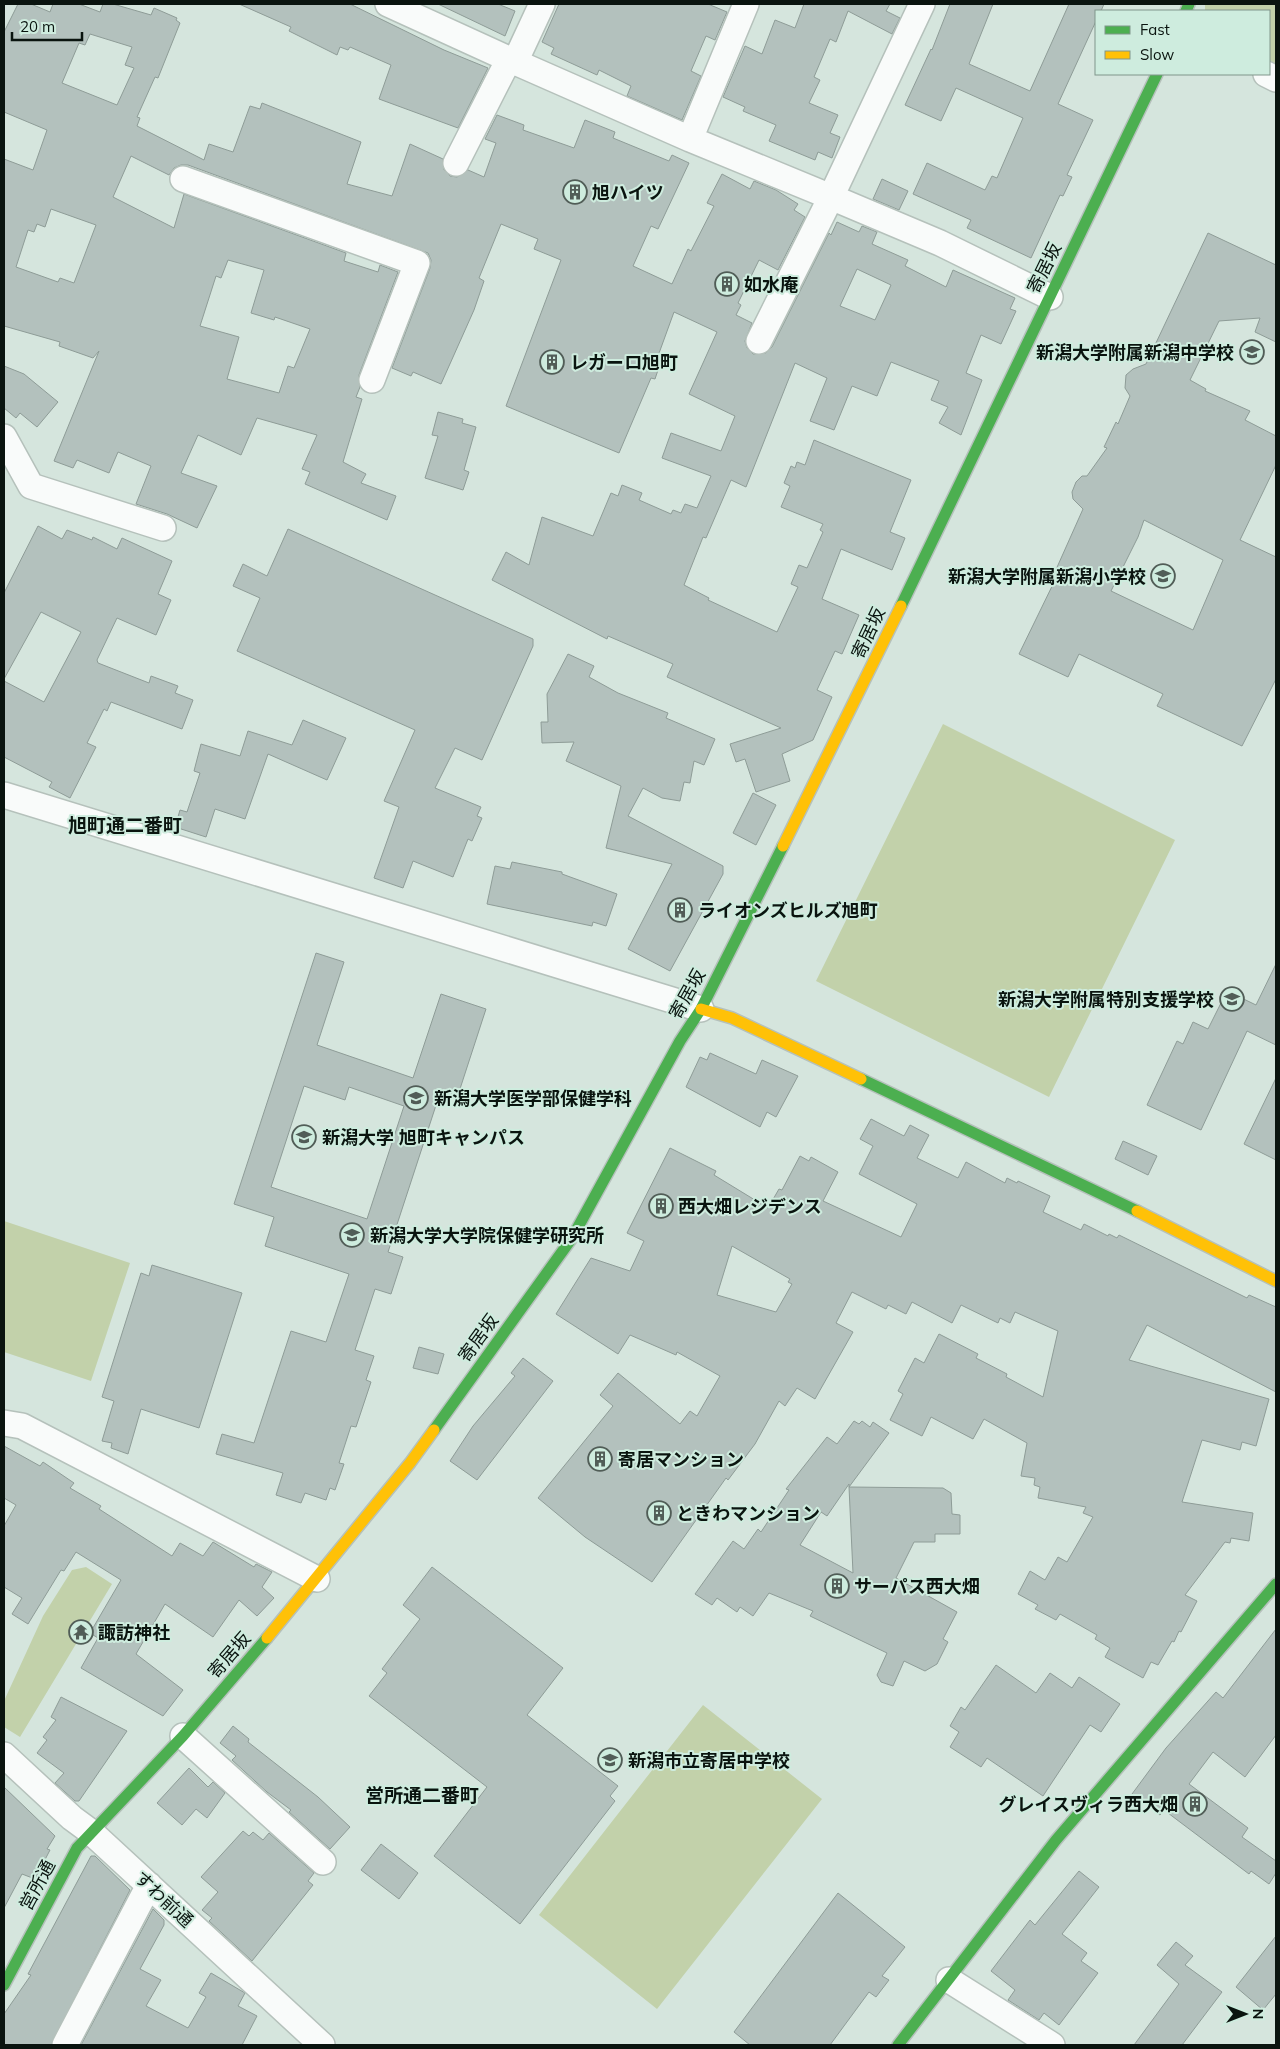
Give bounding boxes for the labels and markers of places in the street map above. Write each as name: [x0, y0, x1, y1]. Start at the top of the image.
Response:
building icon: 旭ハイツ: [562, 179, 588, 205]
place label: 旭ハイツ: [592, 181, 664, 204]
building icon: 如水庵: [714, 271, 740, 297]
place label: 如水庵: [744, 273, 798, 296]
school or university icon: 新潟大学附属新潟中学校: [1239, 339, 1265, 365]
place label: 新潟大学附属新潟中学校: [1036, 341, 1234, 364]
building icon: レガーロ旭町: [539, 349, 565, 375]
place label: レガーロ旭町: [570, 351, 678, 374]
school or university icon: 新潟大学附属新潟小学校: [1150, 563, 1176, 589]
place label: 新潟大学附属新潟小学校: [948, 565, 1146, 588]
building icon: ライオンズヒルズ旭町: [667, 897, 693, 923]
place label: ライオンズヒルズ旭町: [698, 899, 878, 922]
school or university icon: 新潟大学附属特別支援学校: [1219, 986, 1245, 1012]
place label: 新潟大学附属特別支援学校: [998, 988, 1214, 1011]
school or university icon: 新潟大学医学部保健学科: [403, 1085, 429, 1111]
place label: 新潟大学医学部保健学科: [434, 1087, 632, 1110]
school or university icon: 新潟大学 旭町キャンパス: [291, 1124, 317, 1150]
place label: 新潟大学 旭町キャンパス: [322, 1126, 525, 1149]
building icon: 西大畑レジデンス: [648, 1193, 674, 1219]
place label: 西大畑レジデンス: [678, 1195, 822, 1218]
school or university icon: 新潟大学大学院保健学研究所: [339, 1222, 365, 1248]
place label: 新潟大学大学院保健学研究所: [370, 1224, 604, 1247]
building icon: 寄居マンション: [587, 1446, 613, 1472]
place label: 寄居マンション: [618, 1448, 744, 1471]
building icon: ときわマンション: [646, 1500, 672, 1526]
place label: ときわマンション: [676, 1502, 820, 1525]
building icon: サーパス西大畑: [824, 1573, 850, 1599]
place label: サーパス西大畑: [854, 1575, 980, 1598]
temple icon: 諏訪神社: [68, 1619, 94, 1645]
place label: 諏訪神社: [98, 1621, 170, 1644]
school or university icon: 新潟市立寄居中学校: [597, 1747, 623, 1773]
place label: 新潟市立寄居中学校: [628, 1749, 790, 1772]
building icon: グレイスヴィラ西大畑: [1182, 1791, 1208, 1817]
place label: グレイスヴィラ西大畑: [999, 1793, 1178, 1816]

